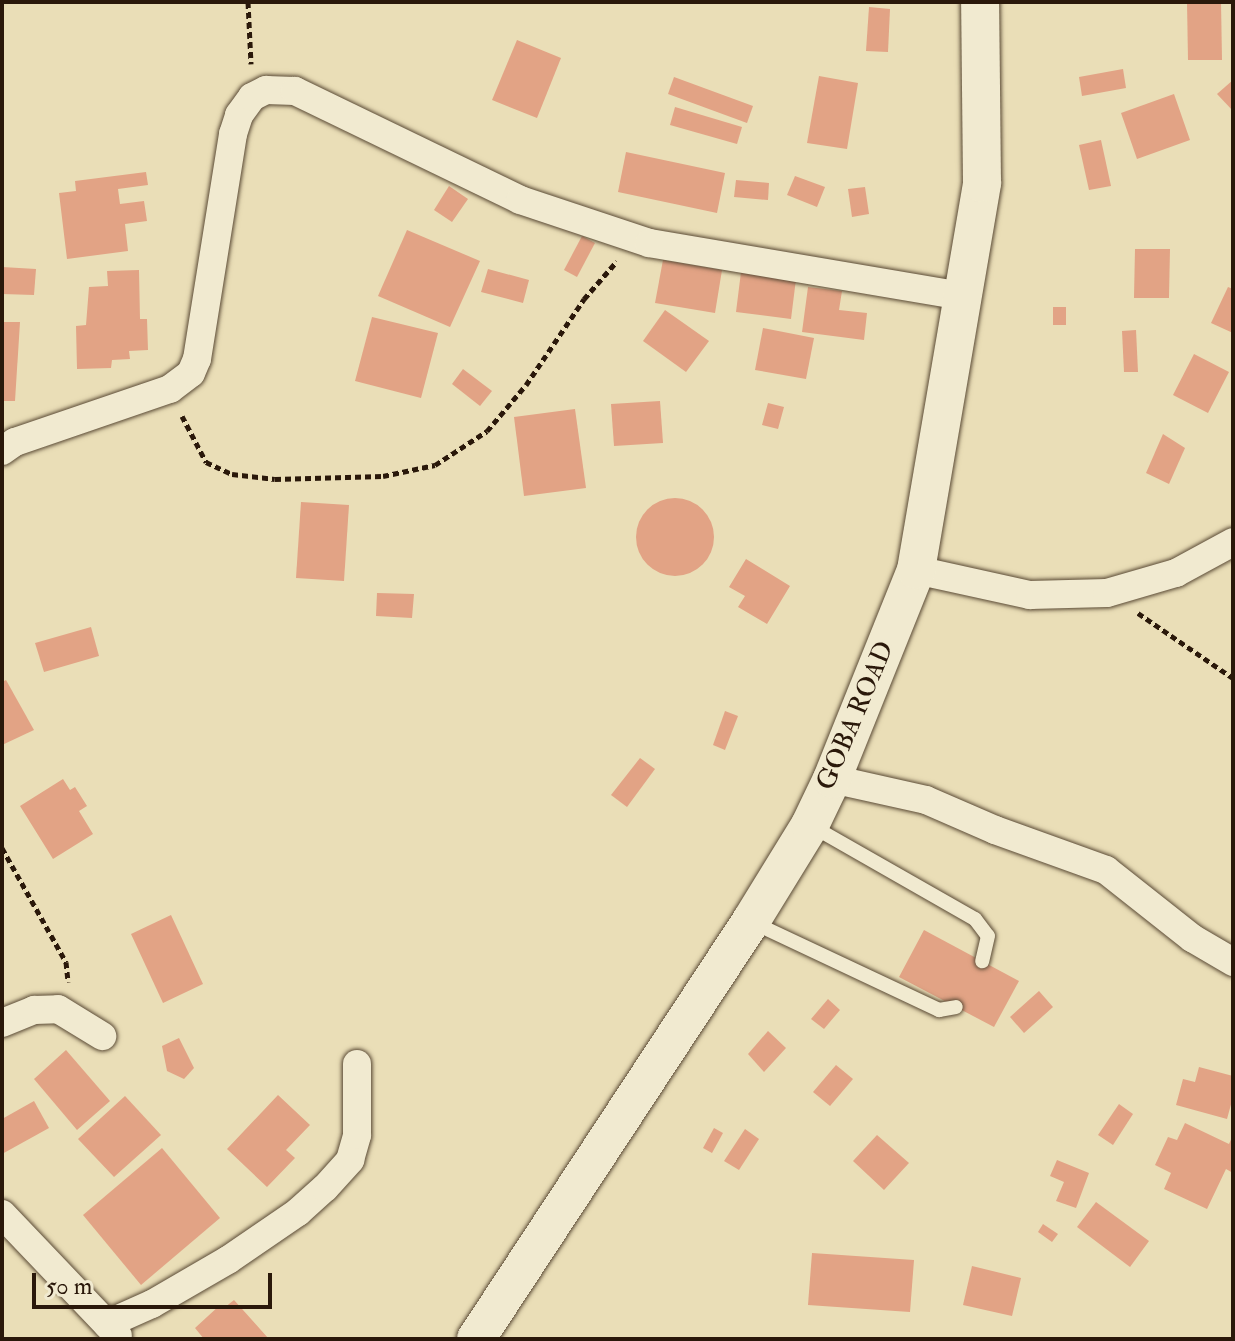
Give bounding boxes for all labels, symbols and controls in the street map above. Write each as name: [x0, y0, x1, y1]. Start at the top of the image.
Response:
street label: GOBA ROAD: [811, 637, 901, 795]
scale bar: [36, 1257, 276, 1307]
text: 50 m: [46, 1271, 92, 1302]

